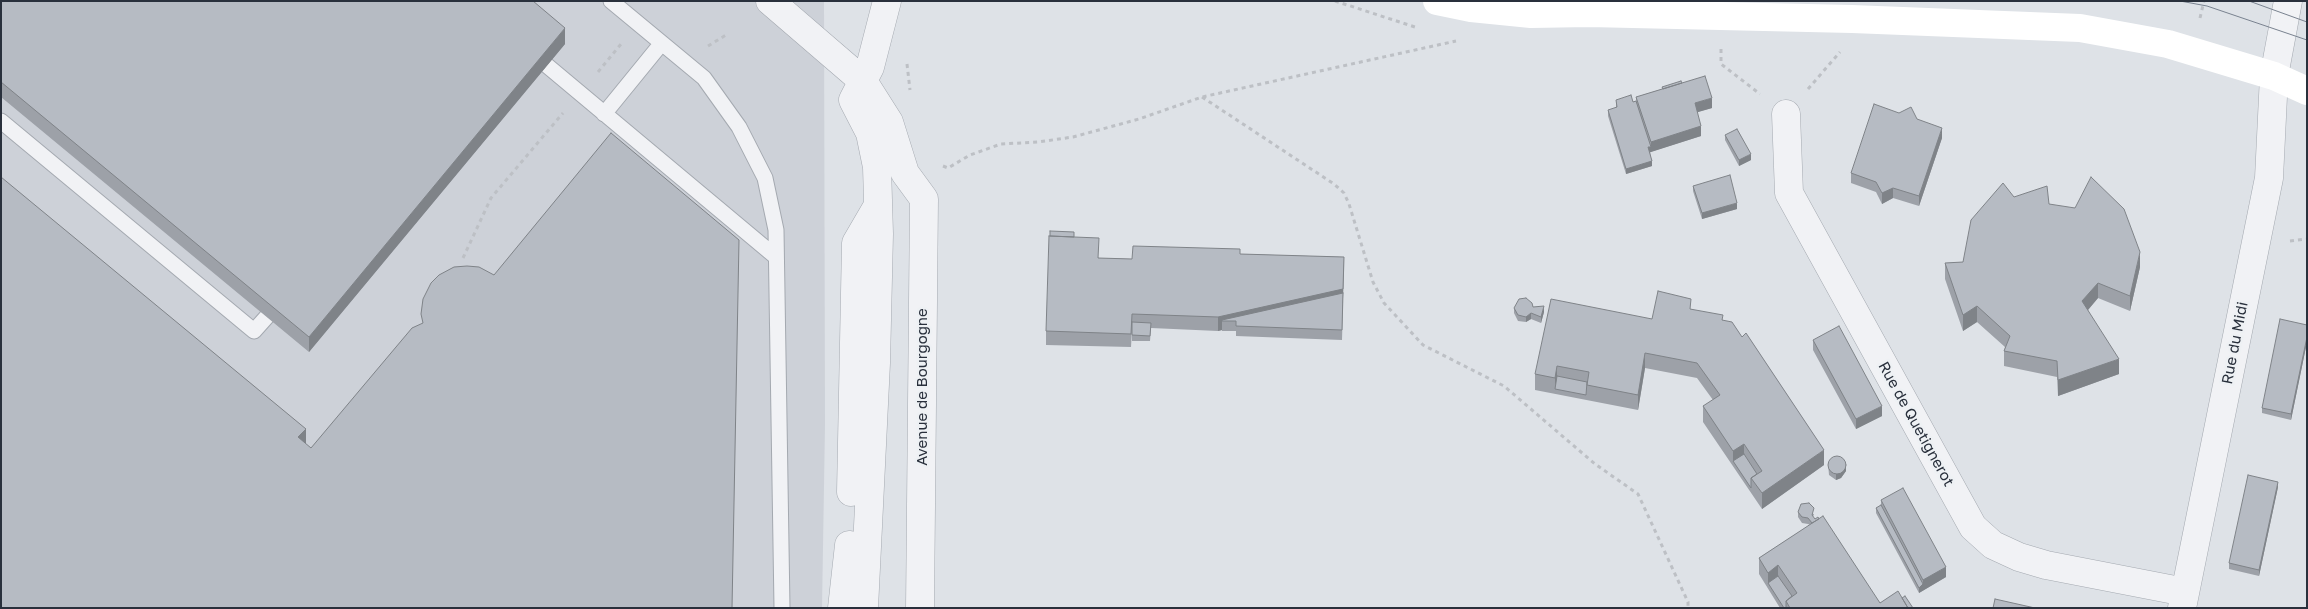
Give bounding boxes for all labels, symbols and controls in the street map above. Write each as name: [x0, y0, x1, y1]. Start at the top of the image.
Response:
street label: Rue du Midi: [2218, 300, 2252, 386]
street label: Avenue de Bourgogne: [913, 308, 931, 466]
street label: Rue de Quetignerot: [1874, 358, 1958, 490]

